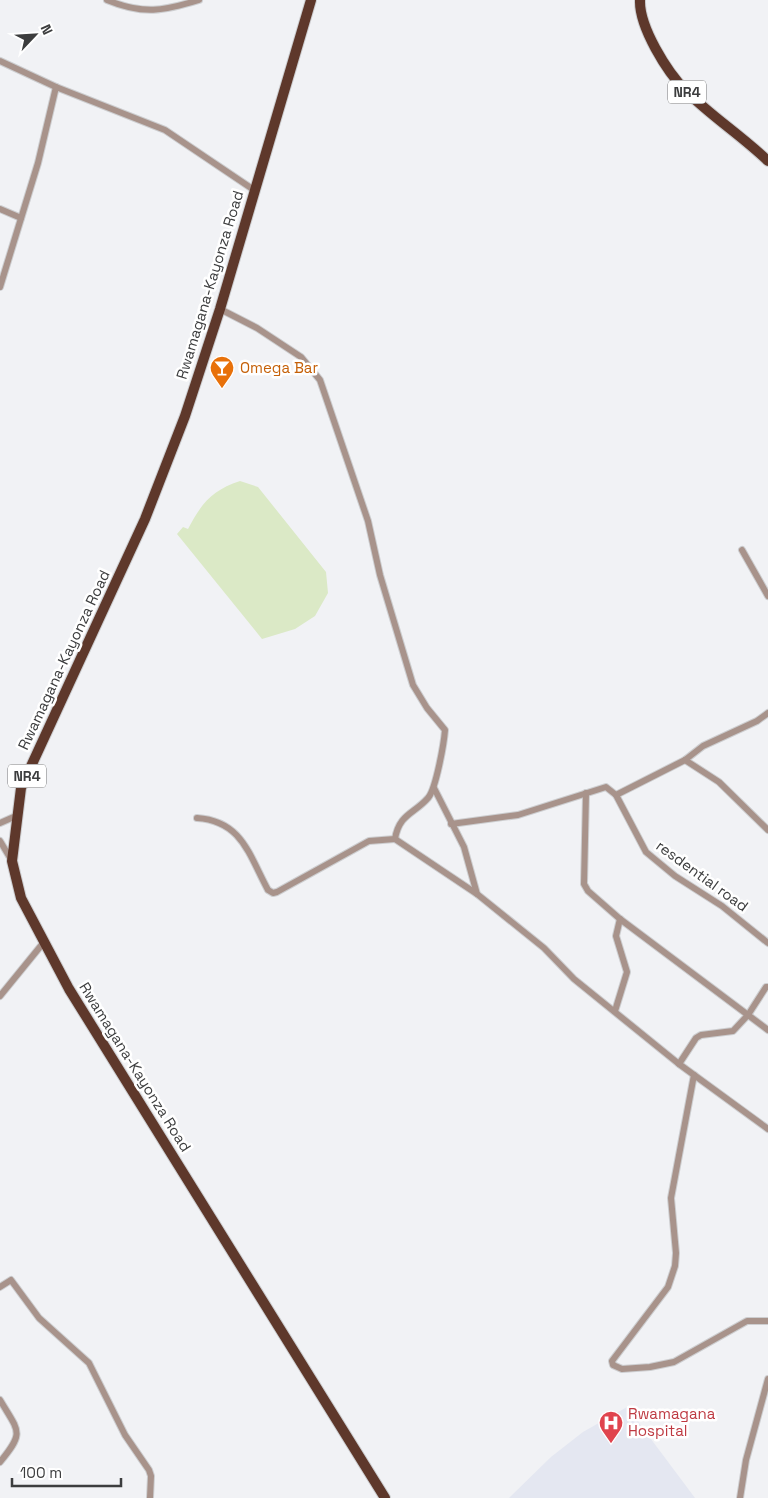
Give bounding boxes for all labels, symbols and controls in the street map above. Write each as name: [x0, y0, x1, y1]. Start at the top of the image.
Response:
north arrow: [10, 10, 60, 60]
text: N: [37, 21, 57, 38]
road number: NR4: [668, 80, 706, 104]
street label: Rwamagana-Kayonza Road: [172, 188, 247, 382]
bar icon: Omega Bar: [209, 355, 235, 389]
place label: Omega Bar: [240, 358, 318, 377]
street label: Rwamagana-Kayonza Road: [13, 567, 114, 753]
road number: NR4: [8, 764, 46, 788]
street label: resdential road: [653, 836, 752, 915]
street label: Rwamagana-Kayonza Road: [75, 978, 196, 1155]
place label: Rwamagana Hospital: [628, 1404, 716, 1440]
hospital icon: Rwamagana Hospital: [598, 1410, 624, 1444]
scale bar: [12, 1456, 121, 1488]
text: 100 m: [20, 1463, 62, 1482]

